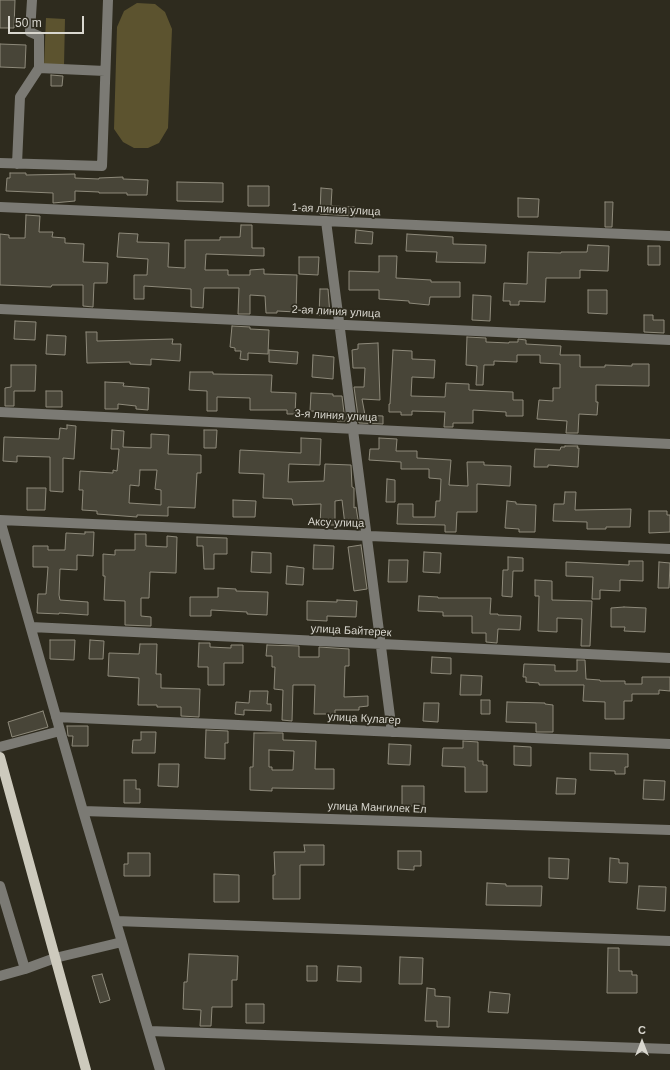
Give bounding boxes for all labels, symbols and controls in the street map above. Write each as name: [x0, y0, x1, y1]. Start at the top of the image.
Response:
scale bar: [10, 8, 86, 34]
text: 50 m: [15, 16, 42, 30]
street label: 1-ая линия улица: [291, 201, 381, 219]
street label: 2-ая линия улица: [291, 303, 381, 321]
street label: 3-я линия улица: [294, 407, 378, 425]
street label: Аксу улица: [308, 515, 364, 531]
street label: улица Байтерек: [310, 622, 392, 640]
street label: улица Кулагер: [327, 710, 401, 728]
street label: улица Мангилек Ел: [327, 800, 427, 816]
north arrow: [622, 1022, 662, 1062]
text: С: [638, 1024, 646, 1036]

